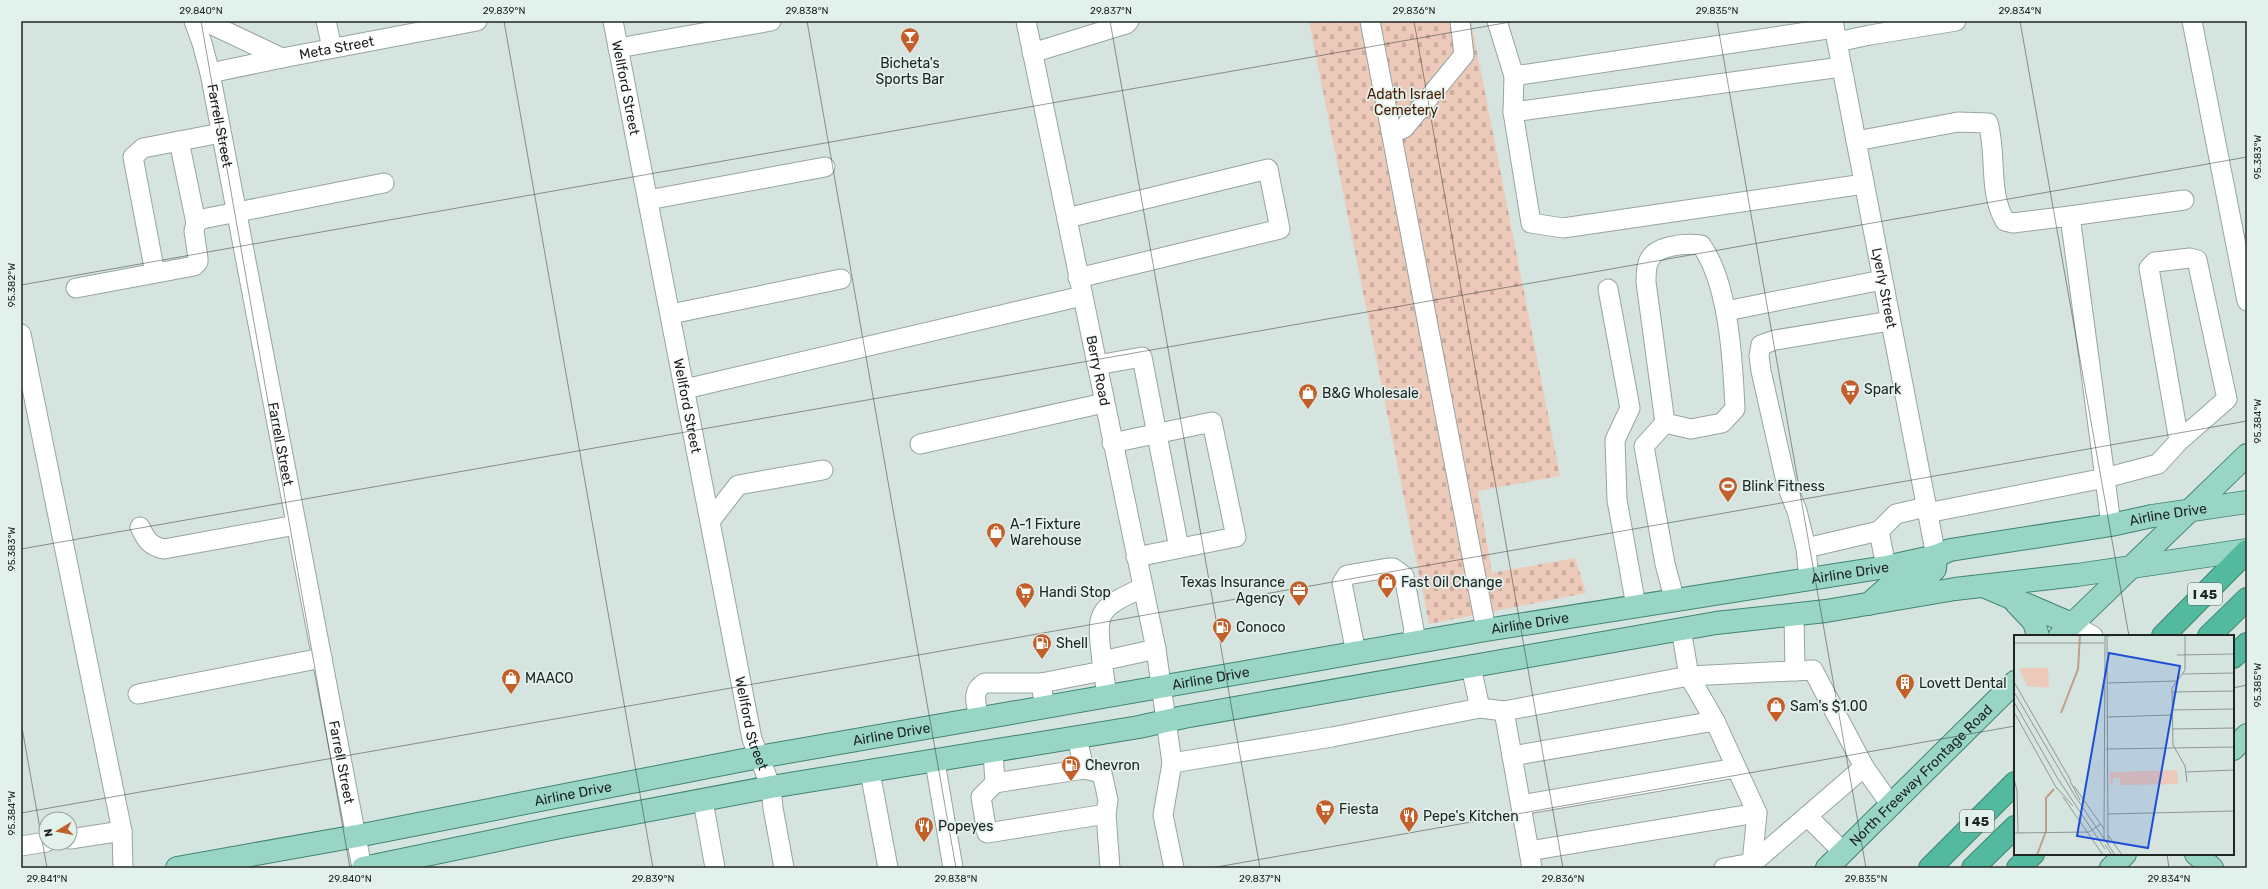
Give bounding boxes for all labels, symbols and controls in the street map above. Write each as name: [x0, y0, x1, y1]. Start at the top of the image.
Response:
text: 29.840°N: [179, 5, 223, 17]
text: 29.839°N: [483, 5, 525, 17]
text: 29.838°N: [785, 5, 829, 17]
text: 29.837°N: [1090, 5, 1132, 17]
text: 29.836°N: [1393, 5, 1435, 17]
text: 29.835°N: [1696, 5, 1738, 17]
text: 29.834°N: [1999, 5, 2042, 17]
bar icon: Bicheta's Sports Bar: [899, 26, 921, 54]
street label: Meta Street: [298, 32, 376, 63]
street label: Wellford Street: [608, 39, 644, 137]
place label: Bicheta's Sports Bar: [876, 55, 945, 88]
street label: Farrell Street: [204, 82, 236, 169]
park label: Adath Israel Cemetery: [1367, 86, 1445, 119]
text: 95.383°W: [2252, 135, 2264, 179]
street label: Lyerly Street: [1868, 246, 1901, 330]
text: 95.382°W: [6, 263, 18, 307]
street label: Berry Road: [1083, 334, 1114, 408]
street label: Wellford Street: [670, 357, 705, 455]
supermarket icon: Spark: [1839, 378, 1861, 406]
place label: Spark: [1864, 381, 1902, 398]
shop icon: B&G Wholesale: [1297, 382, 1319, 410]
place label: B&G Wholesale: [1322, 385, 1419, 402]
text: 95.384°W: [2252, 399, 2264, 443]
street label: Farrell Street: [265, 401, 297, 487]
sports icon: Blink Fitness: [1717, 475, 1739, 503]
place label: Blink Fitness: [1742, 478, 1825, 495]
street label: Airline Drive: [2128, 499, 2208, 529]
place label: A-1 Fixture Warehouse: [1010, 516, 1082, 549]
shop icon: A-1 Fixture Warehouse: [985, 521, 1007, 549]
text: 95.383°W: [6, 527, 18, 571]
street label: Airline Drive: [1810, 558, 1890, 587]
shop icon: Fast Oil Change: [1376, 571, 1398, 599]
place label: Texas Insurance Agency: [1180, 574, 1285, 607]
place label: Fast Oil Change: [1401, 574, 1503, 591]
office icon: Texas Insurance Agency: [1288, 579, 1310, 607]
supermarket icon: Handi Stop: [1014, 581, 1036, 609]
road number: I 45: [2188, 583, 2222, 605]
place label: Handi Stop: [1039, 584, 1111, 601]
street label: Airline Drive: [1490, 609, 1570, 638]
fuel station icon: Conoco: [1211, 616, 1233, 644]
place label: Conoco: [1236, 619, 1286, 636]
fuel station icon: Shell: [1031, 632, 1053, 660]
place label: Shell: [1056, 635, 1088, 652]
inset map: [2014, 635, 2234, 855]
street label: Airline Drive: [1171, 663, 1251, 693]
text: 95.385°W: [2252, 663, 2264, 707]
shop icon: MAACO: [500, 667, 522, 695]
place label: MAACO: [525, 670, 574, 687]
building icon: Lovett Dental: [1894, 672, 1916, 700]
street label: Wellford Street: [732, 675, 772, 773]
place label: Lovett Dental: [1919, 675, 2007, 692]
shop icon: Sam's $1.00: [1765, 695, 1787, 723]
place label: Sam's $1.00: [1790, 698, 1868, 715]
street label: North Freeway Frontage Road: [1846, 701, 1996, 850]
street label: Farrell Street: [325, 719, 358, 806]
street label: Airline Drive: [851, 719, 932, 749]
fuel station icon: Chevron: [1060, 754, 1082, 782]
place label: Chevron: [1085, 757, 1140, 774]
street label: Airline Drive: [533, 778, 613, 809]
text: 95.384°W: [6, 791, 18, 835]
supermarket icon: Fiesta: [1314, 798, 1336, 826]
place label: Fiesta: [1339, 801, 1379, 818]
restaurant icon: Pepe's Kitchen: [1398, 805, 1420, 833]
place label: Pepe's Kitchen: [1423, 808, 1519, 825]
road number: I 45: [1960, 810, 1994, 832]
north arrow: [38, 811, 78, 851]
restaurant icon: Popeyes: [913, 815, 935, 843]
place label: Popeyes: [938, 818, 993, 835]
text: N: [42, 828, 56, 838]
text: 29.841°N: [26, 873, 68, 885]
text: 29.840°N: [328, 873, 372, 885]
text: 29.839°N: [632, 873, 674, 885]
text: 29.838°N: [934, 873, 978, 885]
text: 29.837°N: [1239, 873, 1281, 885]
text: 29.836°N: [1542, 873, 1584, 885]
text: 29.835°N: [1845, 873, 1887, 885]
text: 29.834°N: [2148, 873, 2191, 885]

